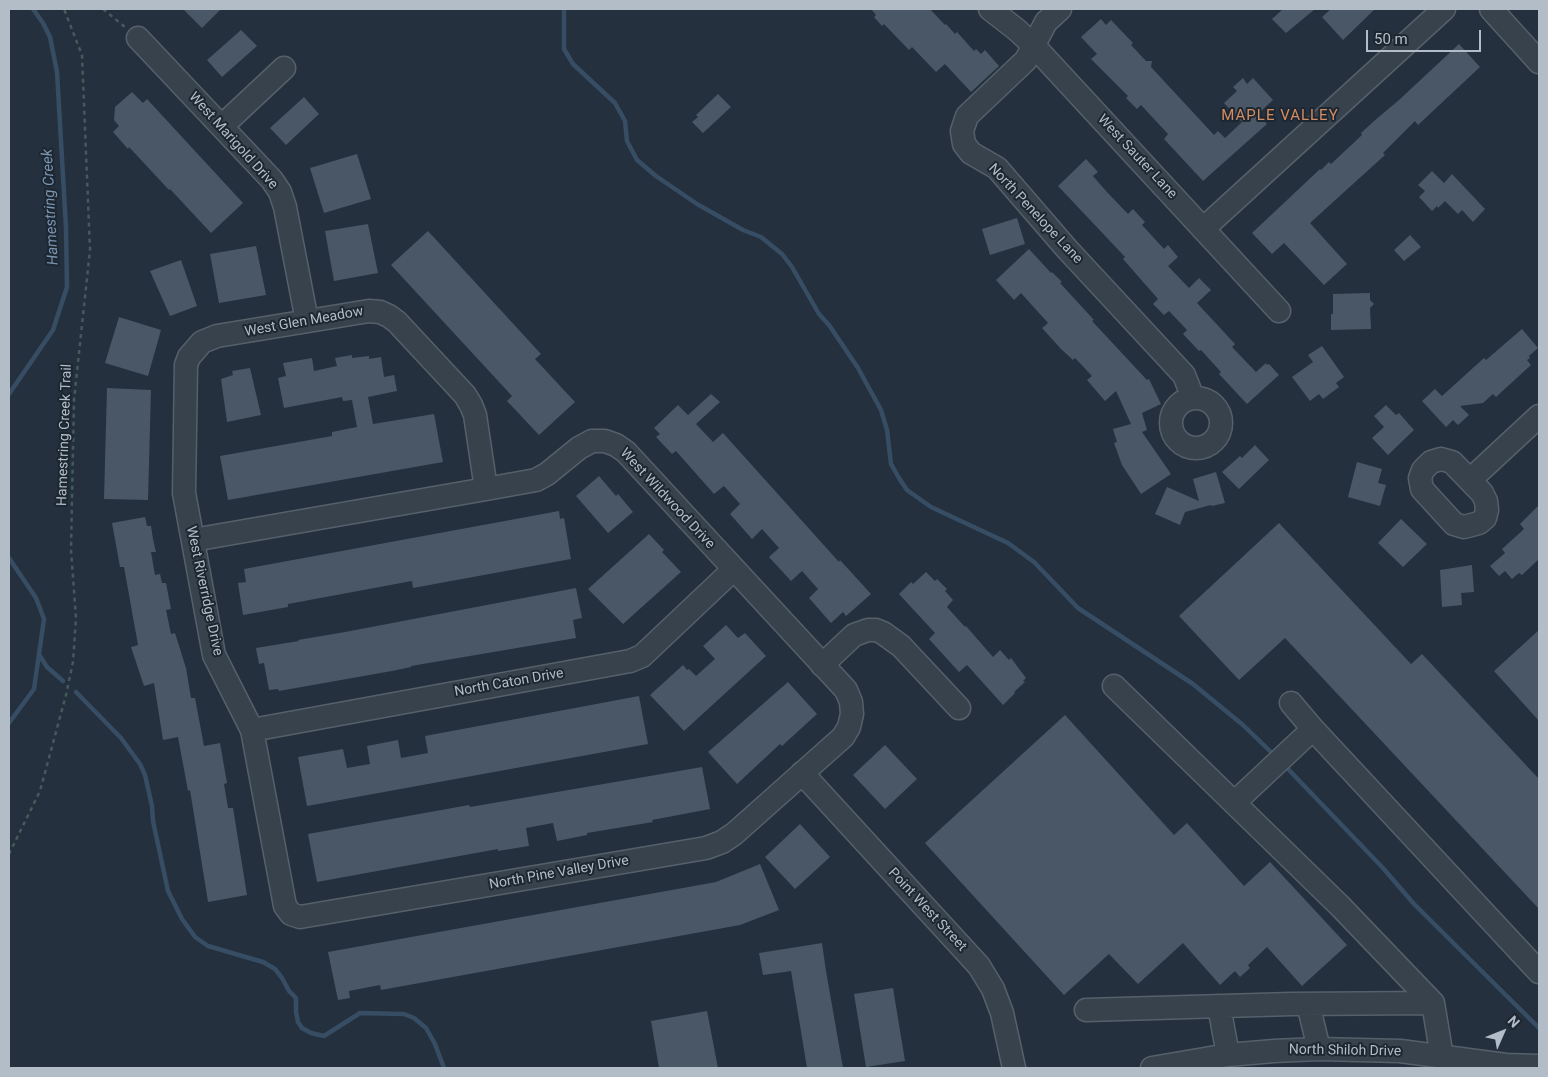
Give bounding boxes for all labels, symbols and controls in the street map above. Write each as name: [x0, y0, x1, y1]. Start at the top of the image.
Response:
scale bar: [1368, 20, 1483, 52]
text: 50 m: [1374, 30, 1408, 48]
street label: West Marigold Drive: [185, 89, 281, 193]
district label: MAPLE VALLEY: [1220, 107, 1340, 125]
street label: West Sauter Lane: [1094, 111, 1180, 203]
water label: Hamestring Creek: [39, 148, 63, 266]
street label: North Penelope Lane: [984, 161, 1086, 267]
street label: West Glen Meadow: [243, 303, 365, 341]
street label: Hamestring Creek Trail: [54, 364, 76, 506]
street label: West Wildwood Drive: [616, 445, 718, 553]
street label: West Riverridge Drive: [182, 525, 226, 657]
street label: North Caton Drive: [453, 665, 565, 701]
street label: North Pine Valley Drive: [488, 852, 630, 894]
street label: Point West Street: [884, 865, 970, 955]
north arrow: [1478, 1007, 1528, 1057]
text: N: [1505, 1012, 1523, 1031]
street label: North Shiloh Drive: [1289, 1042, 1401, 1060]

